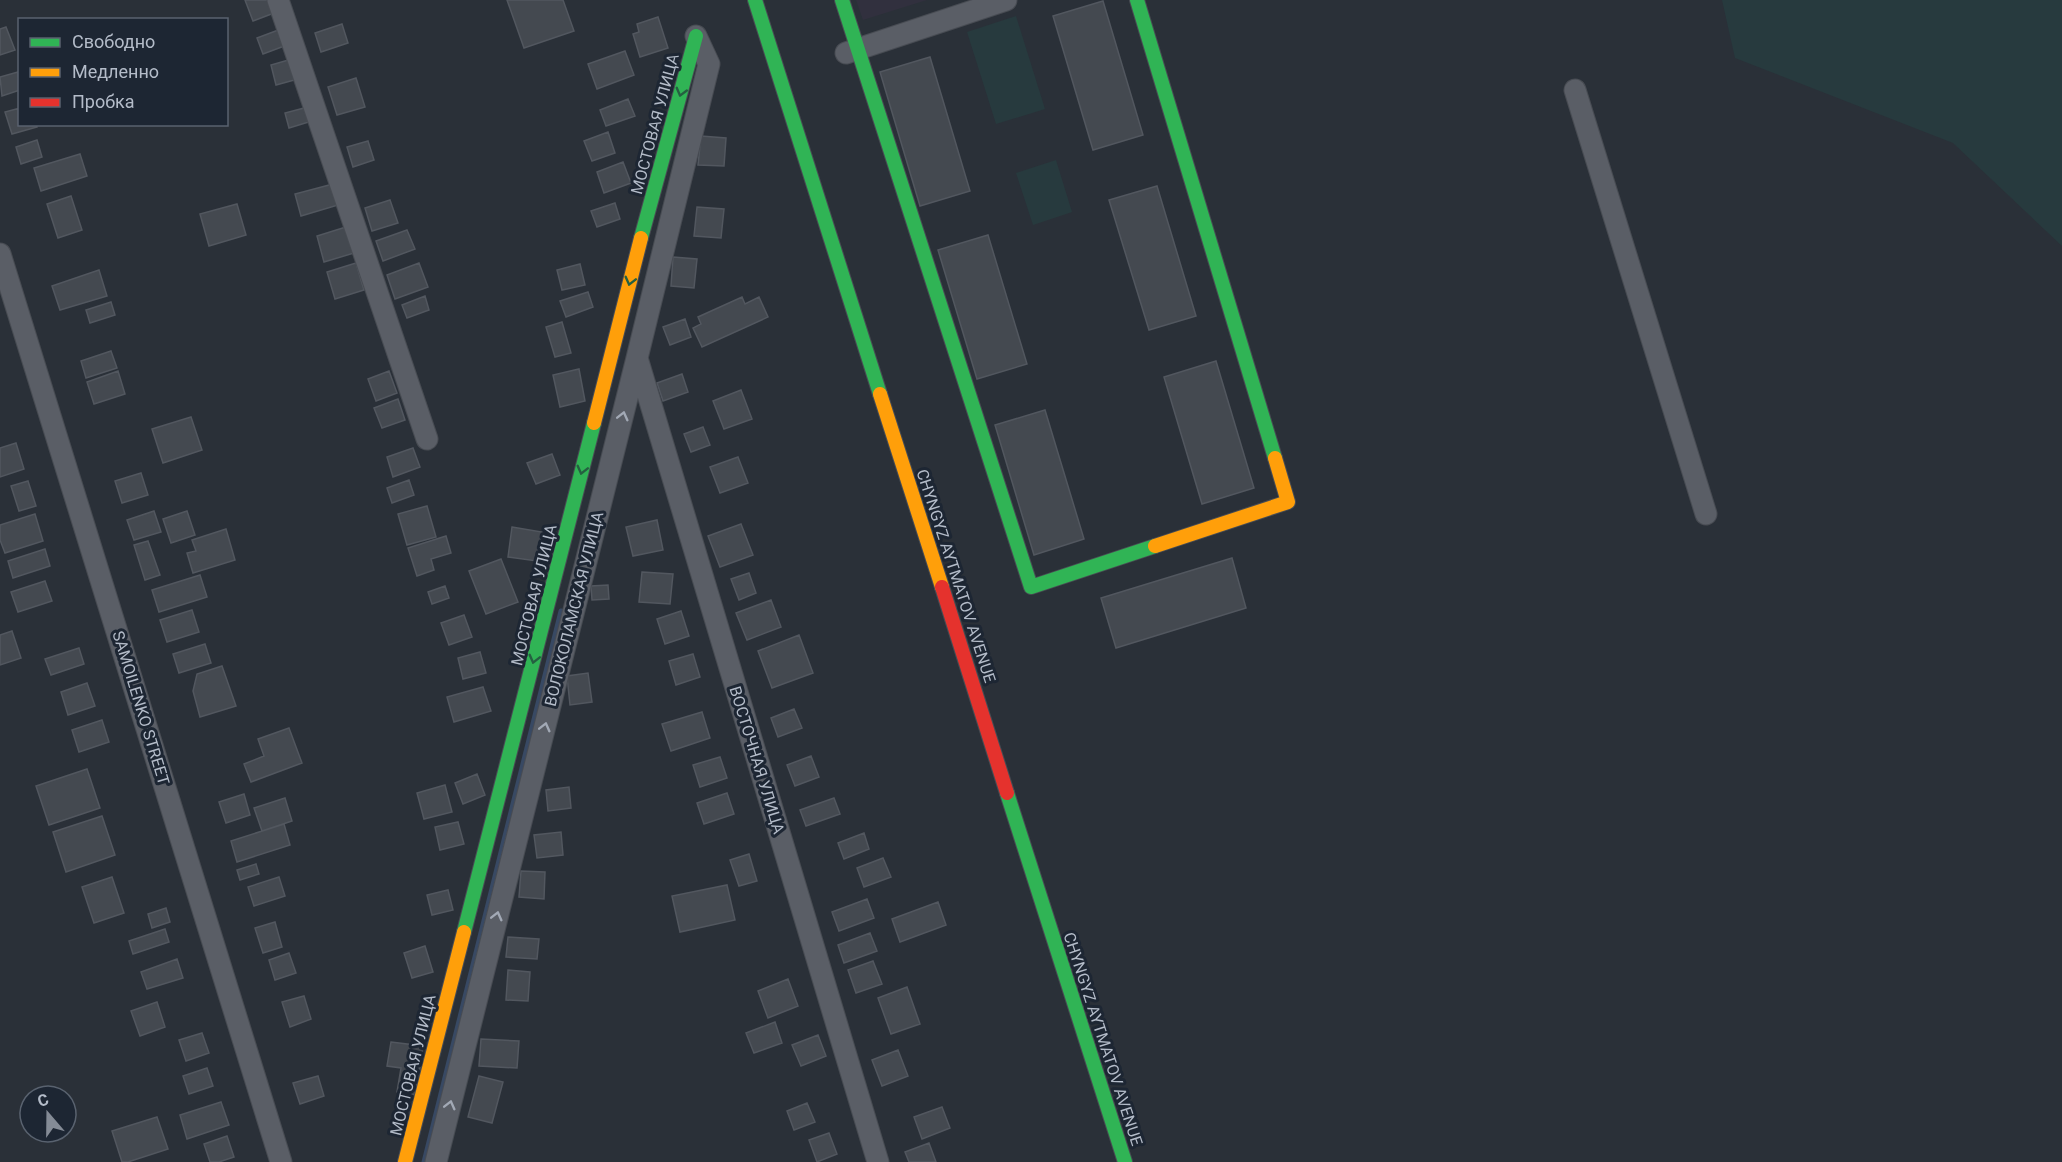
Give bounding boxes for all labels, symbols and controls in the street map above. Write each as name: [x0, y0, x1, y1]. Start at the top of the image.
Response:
legend: [18, 18, 228, 126]
text: Свободно: [72, 31, 155, 52]
street label: МОСТОВАЯ УЛИЦА: [627, 51, 683, 196]
text: Медленно: [72, 61, 159, 82]
one-way arrow: [675, 87, 688, 97]
text: Пробка: [72, 91, 135, 112]
one-way arrow: [625, 276, 638, 286]
one-way arrow: [615, 411, 628, 421]
one-way arrow: [577, 465, 590, 475]
street label: CHYNGYZ AYTMATOV AVENUE: [912, 467, 1000, 685]
street label: ВОЛОКОЛАМСКАЯ УЛИЦА: [541, 509, 608, 708]
street label: МОСТОВАЯ УЛИЦА: [507, 522, 561, 668]
street label: SAMOILENKO STREET: [109, 629, 174, 788]
one-way arrow: [529, 654, 542, 664]
street label: ВОСТОЧНАЯ УЛИЦА: [726, 684, 789, 837]
one-way arrow: [537, 722, 550, 732]
one-way arrow: [490, 911, 503, 921]
street label: CHYNGYZ AYTMATOV AVENUE: [1059, 930, 1147, 1148]
street label: МОСТОВАЯ УЛИЦА: [386, 992, 440, 1138]
north arrow: [18, 1084, 78, 1144]
text: С: [35, 1090, 51, 1111]
one-way arrow: [443, 1100, 455, 1111]

